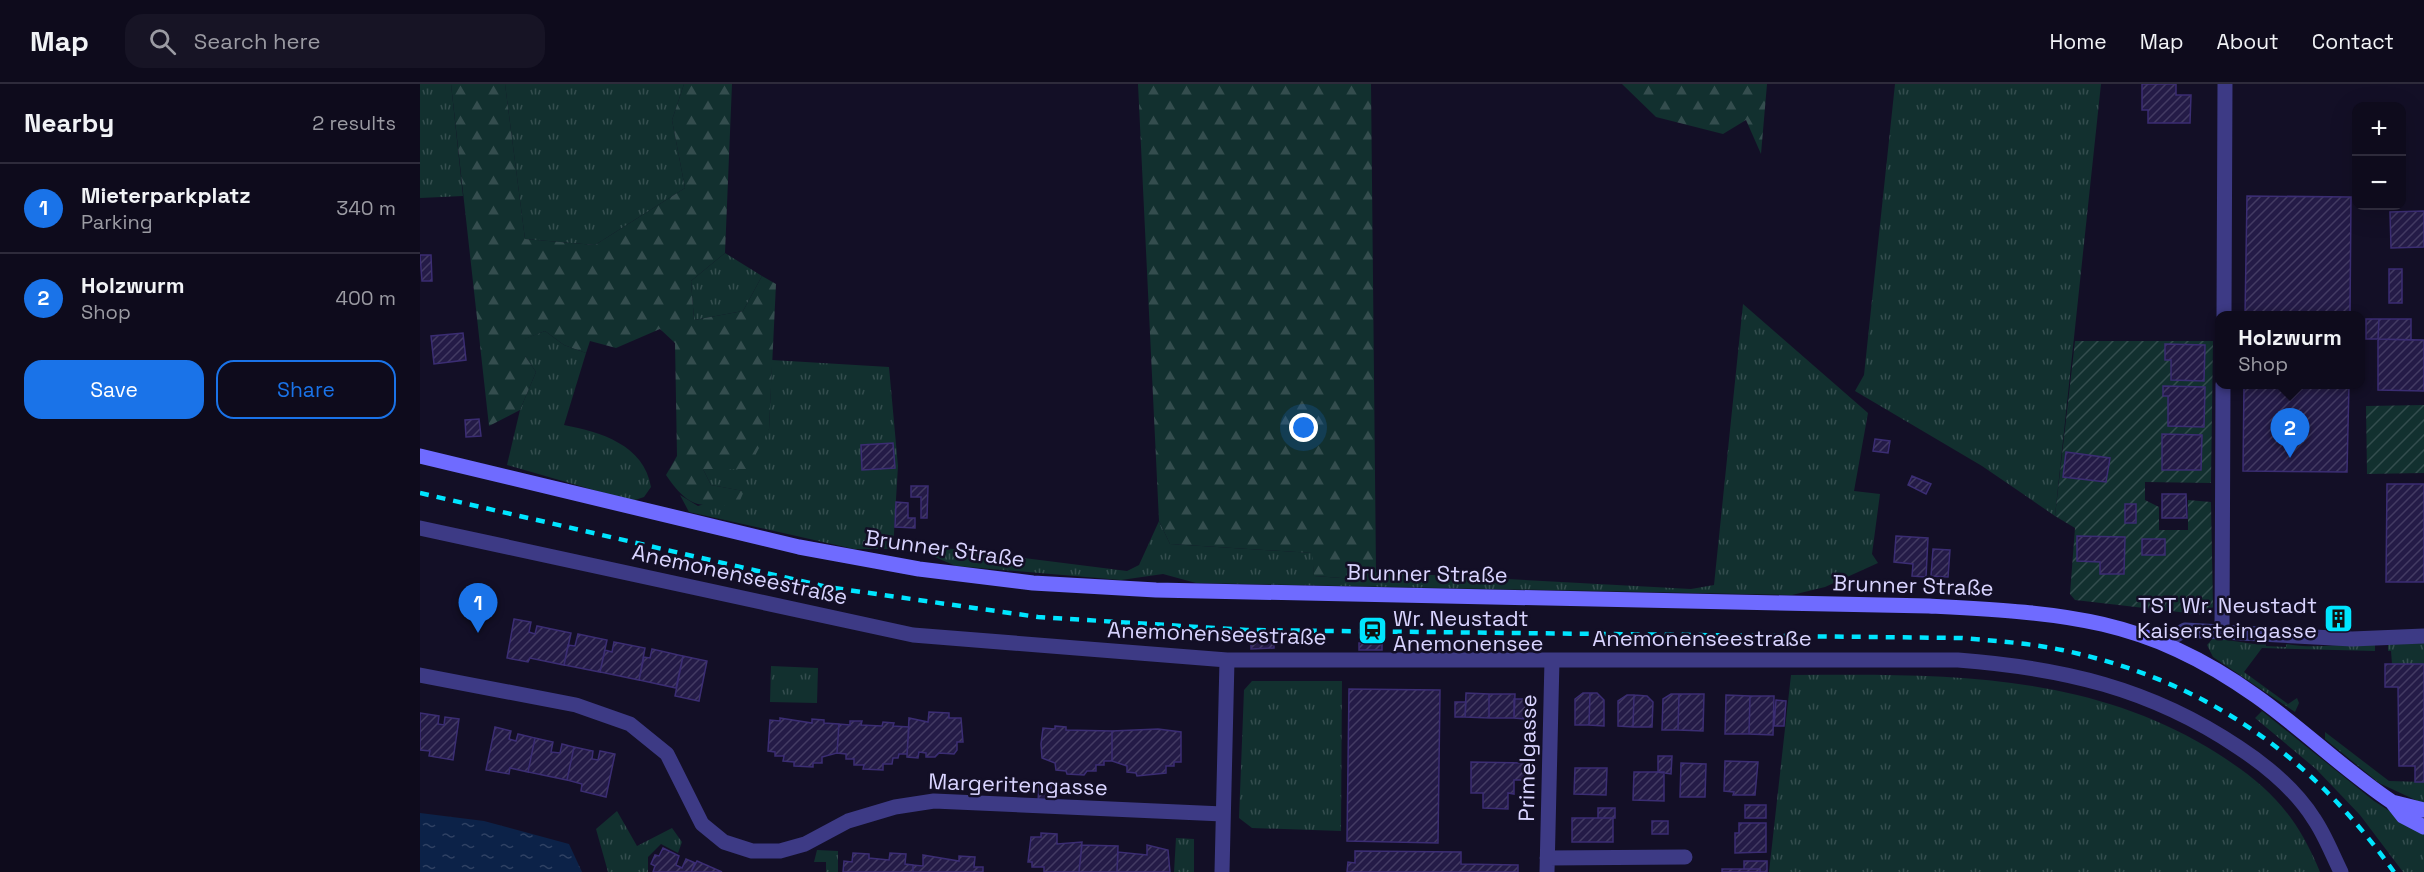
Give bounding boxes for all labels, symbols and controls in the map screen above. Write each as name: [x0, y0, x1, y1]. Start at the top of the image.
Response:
search box: [125, 14, 545, 68]
text: Map: [30, 23, 89, 59]
icon: search: [146, 25, 179, 58]
text: Search here: [194, 27, 321, 55]
text: Home: [2049, 28, 2107, 55]
text: Map: [2140, 28, 2184, 55]
text: About: [2217, 28, 2279, 55]
text: Contact: [2312, 28, 2394, 55]
map controls: [2352, 102, 2406, 210]
button: +: [2352, 102, 2406, 156]
text: Nearby: [24, 106, 114, 140]
text: 2 results: [312, 110, 396, 136]
button: −: [2352, 156, 2406, 210]
text: Mieterparkplatz: [81, 181, 251, 209]
text: 1: [39, 195, 48, 221]
text: 340 m: [336, 195, 396, 221]
text: Parking: [81, 209, 153, 235]
text: Holzwurm: [81, 271, 184, 299]
text: 2: [38, 285, 49, 311]
text: 400 m: [336, 285, 396, 311]
text: Shop: [81, 299, 131, 325]
popup: [2215, 311, 2365, 389]
text: Holzwurm: [2238, 323, 2342, 351]
text: Shop: [2238, 351, 2288, 377]
button: Save: [24, 360, 204, 419]
button: Share: [216, 360, 396, 419]
pin: 2: [2270, 408, 2310, 458]
your location: [1289, 413, 1318, 442]
street label: Brunner Straße: [863, 523, 1027, 573]
street label: Anemonenseestraße: [630, 537, 850, 611]
street label: Brunner Straße: [1346, 558, 1508, 588]
street label: Brunner Straße: [1832, 568, 1994, 602]
pin: 1: [458, 584, 498, 633]
place label: TST Wr. Neustadt Kaisersteingasse: [2137, 591, 2317, 644]
building icon: TST Wr. Neustadt Kaisersteingasse: [2322, 602, 2354, 634]
place label: Wr. Neustadt Anemonensee: [1393, 604, 1544, 657]
street label: Anemonenseestraße: [1107, 615, 1327, 651]
station icon: Wr. Neustadt Anemonensee: [1356, 615, 1388, 647]
street label: Anemonenseestraße: [1592, 624, 1812, 652]
street label: Primelgasse: [1512, 694, 1542, 822]
street label: Margeritengasse: [928, 767, 1108, 801]

